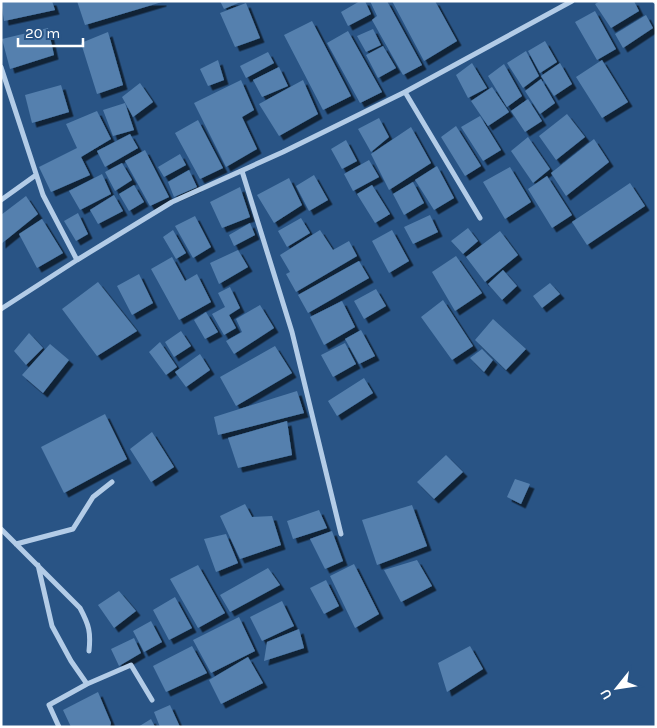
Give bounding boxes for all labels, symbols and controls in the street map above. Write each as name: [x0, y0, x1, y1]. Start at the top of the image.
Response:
scale bar: [18, 15, 82, 47]
text: 20 m: [25, 24, 60, 42]
north arrow: [592, 663, 642, 713]
text: U: [596, 686, 616, 703]

